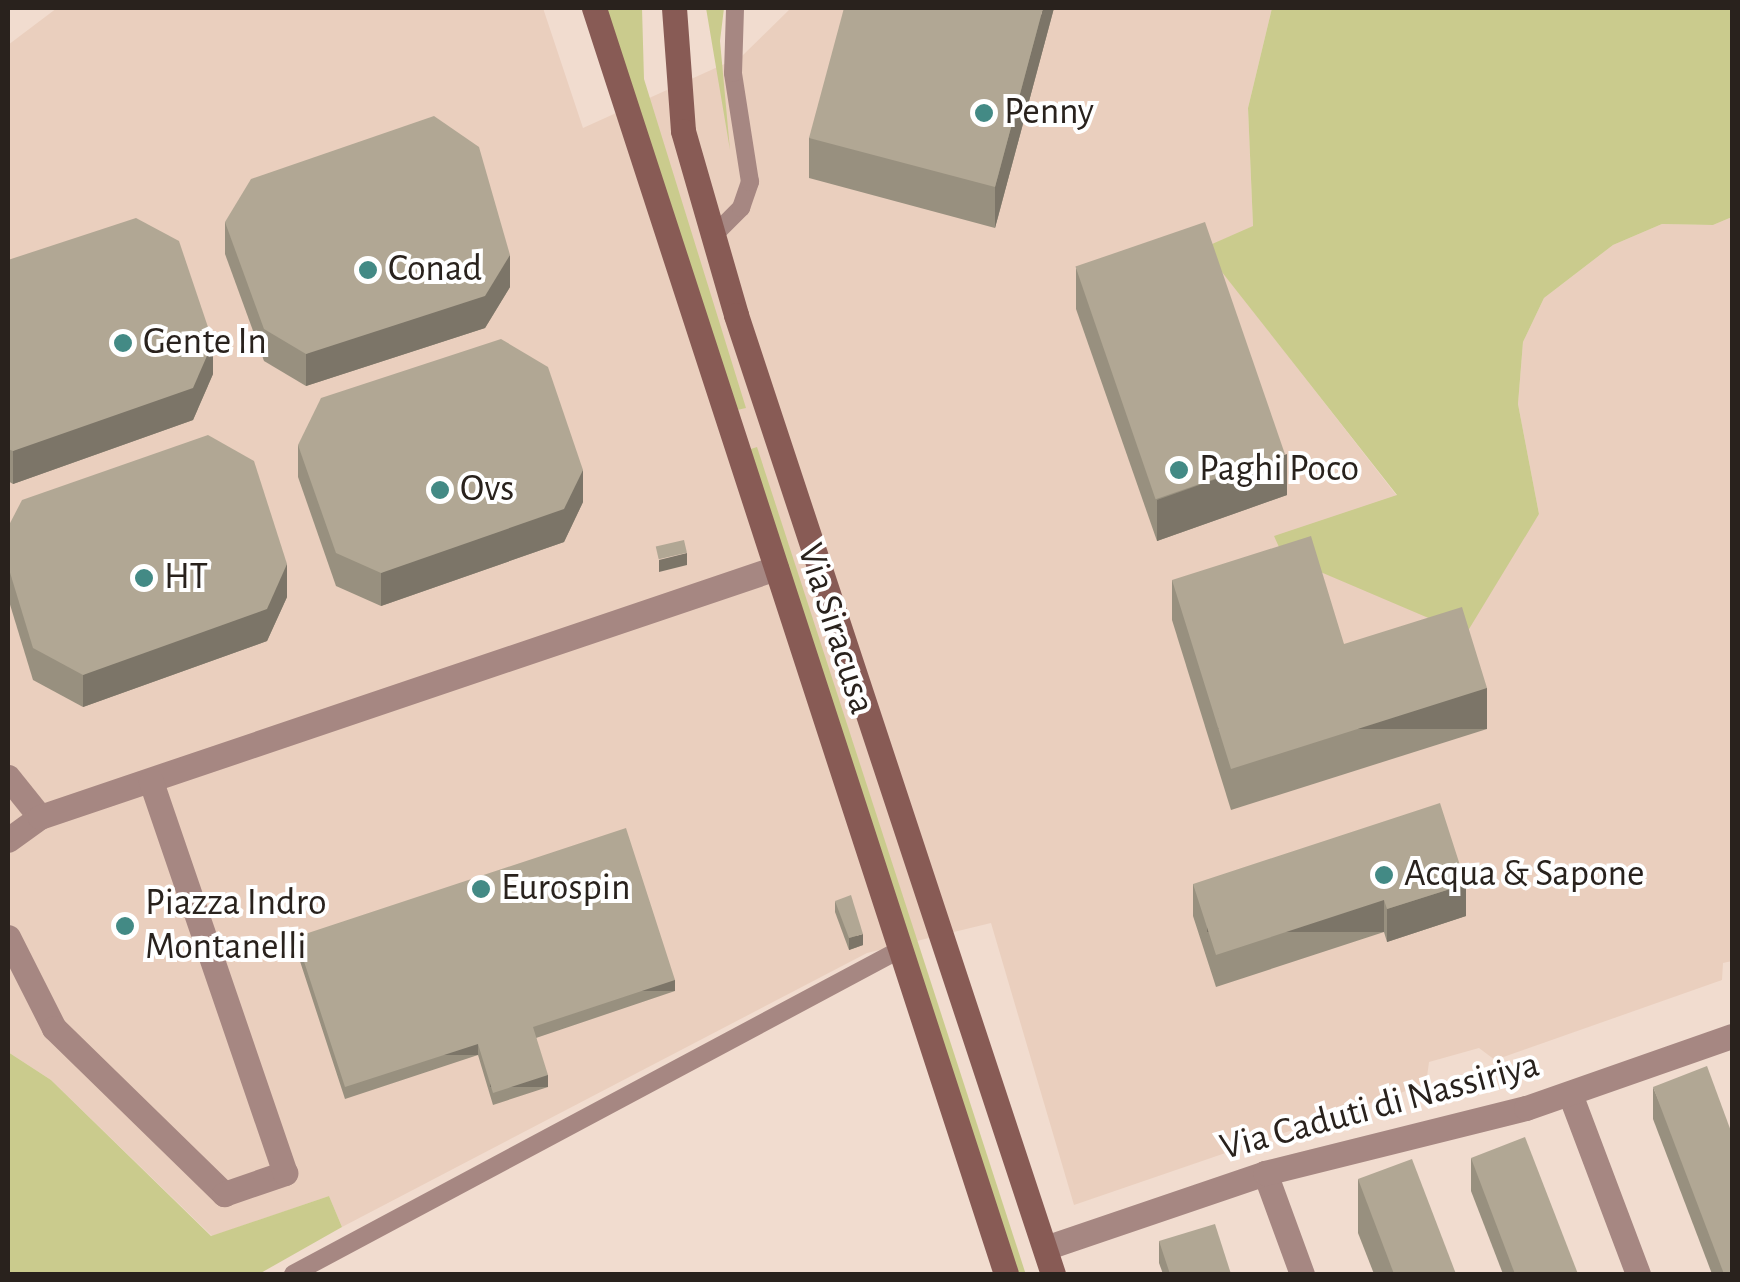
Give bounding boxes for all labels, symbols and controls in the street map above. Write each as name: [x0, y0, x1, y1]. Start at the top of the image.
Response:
place label: Penny: [1004, 90, 1094, 136]
marker: Penny: [973, 102, 995, 124]
place label: Conad: [388, 247, 482, 293]
marker: Conad: [357, 259, 379, 281]
place label: Gente In: [143, 320, 267, 366]
marker: Gente In: [112, 332, 134, 354]
place label: Paghi Poco: [1199, 447, 1359, 493]
marker: Paghi Poco: [1168, 459, 1190, 481]
place label: Ovs: [460, 467, 514, 513]
marker: Ovs: [429, 479, 451, 501]
street label: Via Siracusa: [786, 538, 884, 720]
place label: HT: [164, 555, 208, 601]
marker: HT: [133, 567, 155, 589]
place label: Acqua & Sapone: [1404, 852, 1645, 898]
marker: Acqua & Sapone: [1373, 864, 1395, 886]
place label: Eurospin: [501, 866, 631, 912]
marker: Eurospin: [470, 878, 492, 900]
place label: Piazza Indro Montanelli: [145, 881, 327, 971]
marker: Piazza Indro Montanelli: [114, 915, 136, 937]
street label: Via Caduti di Nassiriya: [1216, 1043, 1544, 1171]

